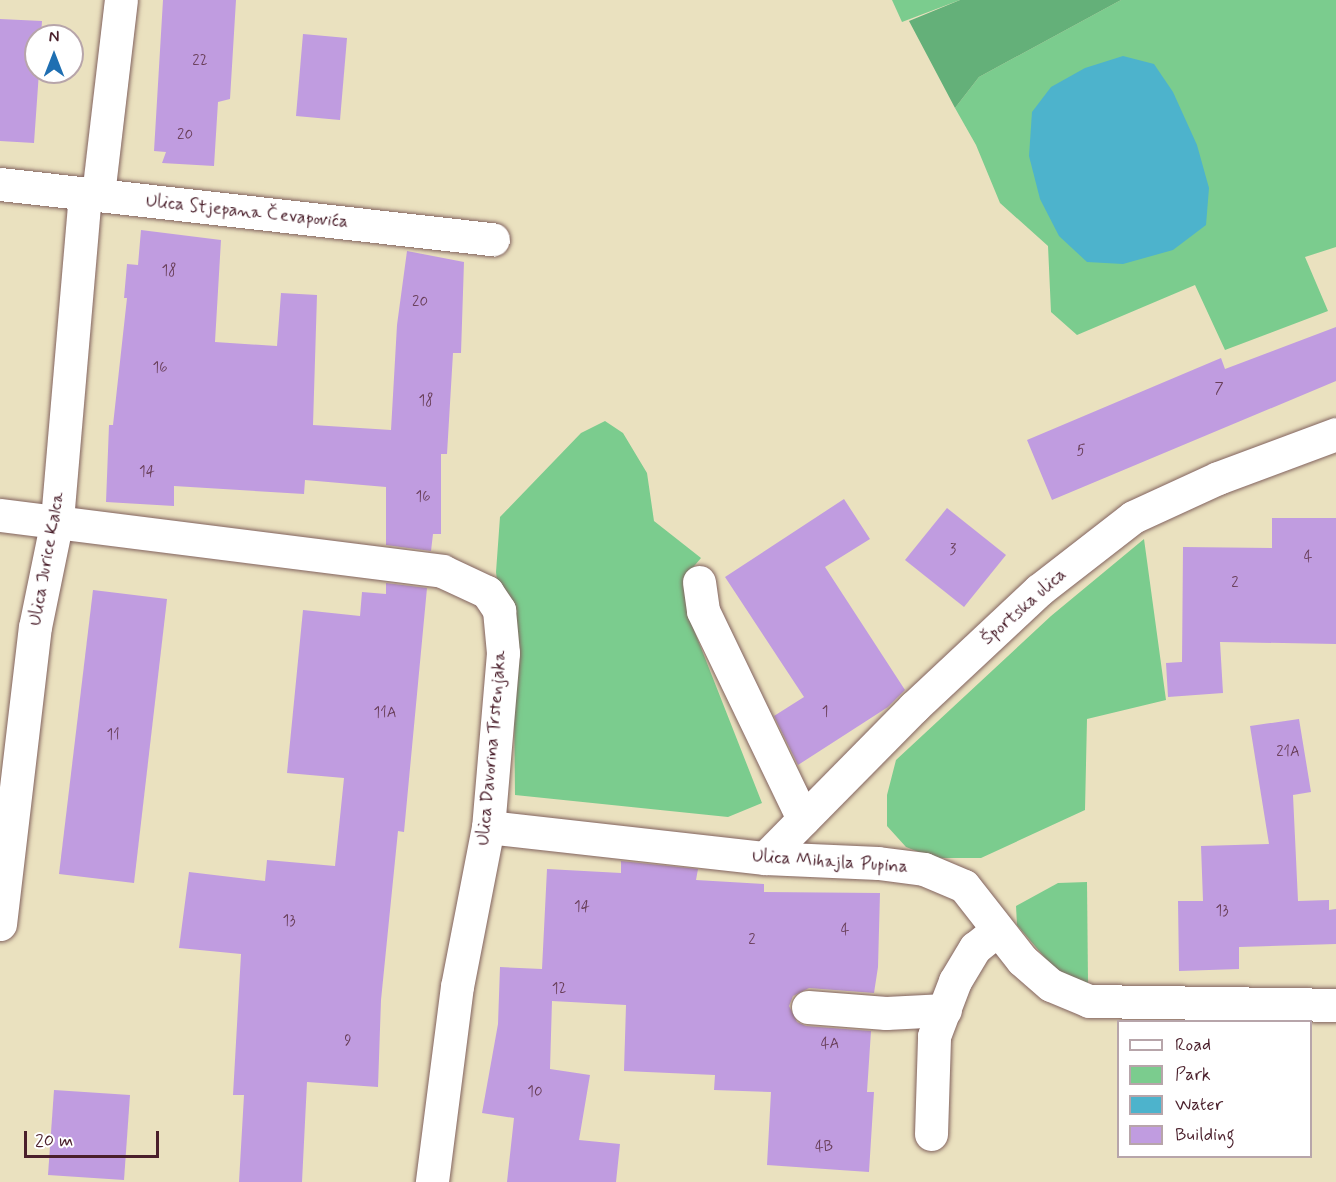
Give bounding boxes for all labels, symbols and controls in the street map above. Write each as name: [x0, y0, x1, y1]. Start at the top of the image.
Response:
north arrow: [24, 24, 84, 84]
text: N: [49, 27, 59, 48]
house number: 22: [192, 53, 208, 71]
house number: 20: [177, 127, 193, 145]
street label: Ulica Stjepana Čevapovića: [148, 191, 346, 233]
house number: 18: [162, 263, 176, 281]
house number: 20: [412, 294, 428, 312]
house number: 16: [153, 360, 167, 378]
house number: 7: [1214, 381, 1224, 399]
house number: 18: [419, 393, 433, 411]
house number: 5: [1077, 443, 1085, 461]
house number: 14: [139, 464, 155, 482]
house number: 16: [416, 489, 430, 507]
street label: Ulica Jurice Kalca: [24, 490, 70, 628]
house number: 3: [950, 542, 956, 560]
house number: 4: [1304, 549, 1312, 567]
street label: Športska ulica: [976, 563, 1072, 651]
house number: 2: [1231, 575, 1239, 593]
street label: Ulica Davorina Trstenjaka: [473, 648, 511, 848]
house number: 1: [822, 704, 828, 722]
house number: 11A: [374, 705, 396, 723]
house number: 11: [106, 727, 120, 745]
house number: 21A: [1276, 744, 1300, 762]
street label: Ulica Mihajla Pupina: [748, 846, 912, 878]
house number: 14: [574, 899, 590, 917]
house number: 13: [1215, 903, 1229, 921]
house number: 13: [282, 913, 296, 931]
house number: 4: [841, 922, 849, 940]
house number: 2: [748, 932, 756, 950]
house number: 12: [552, 981, 566, 999]
legend: [1117, 1020, 1312, 1158]
house number: 9: [344, 1033, 352, 1051]
text: Road: [1175, 1033, 1211, 1057]
house number: 4A: [821, 1036, 839, 1054]
text: Park: [1175, 1063, 1211, 1087]
house number: 10: [527, 1084, 543, 1102]
text: Water: [1175, 1093, 1223, 1117]
scale bar: [27, 1119, 162, 1157]
text: Building: [1175, 1123, 1235, 1147]
text: 20 m: [35, 1129, 73, 1153]
house number: 4B: [815, 1139, 833, 1157]

